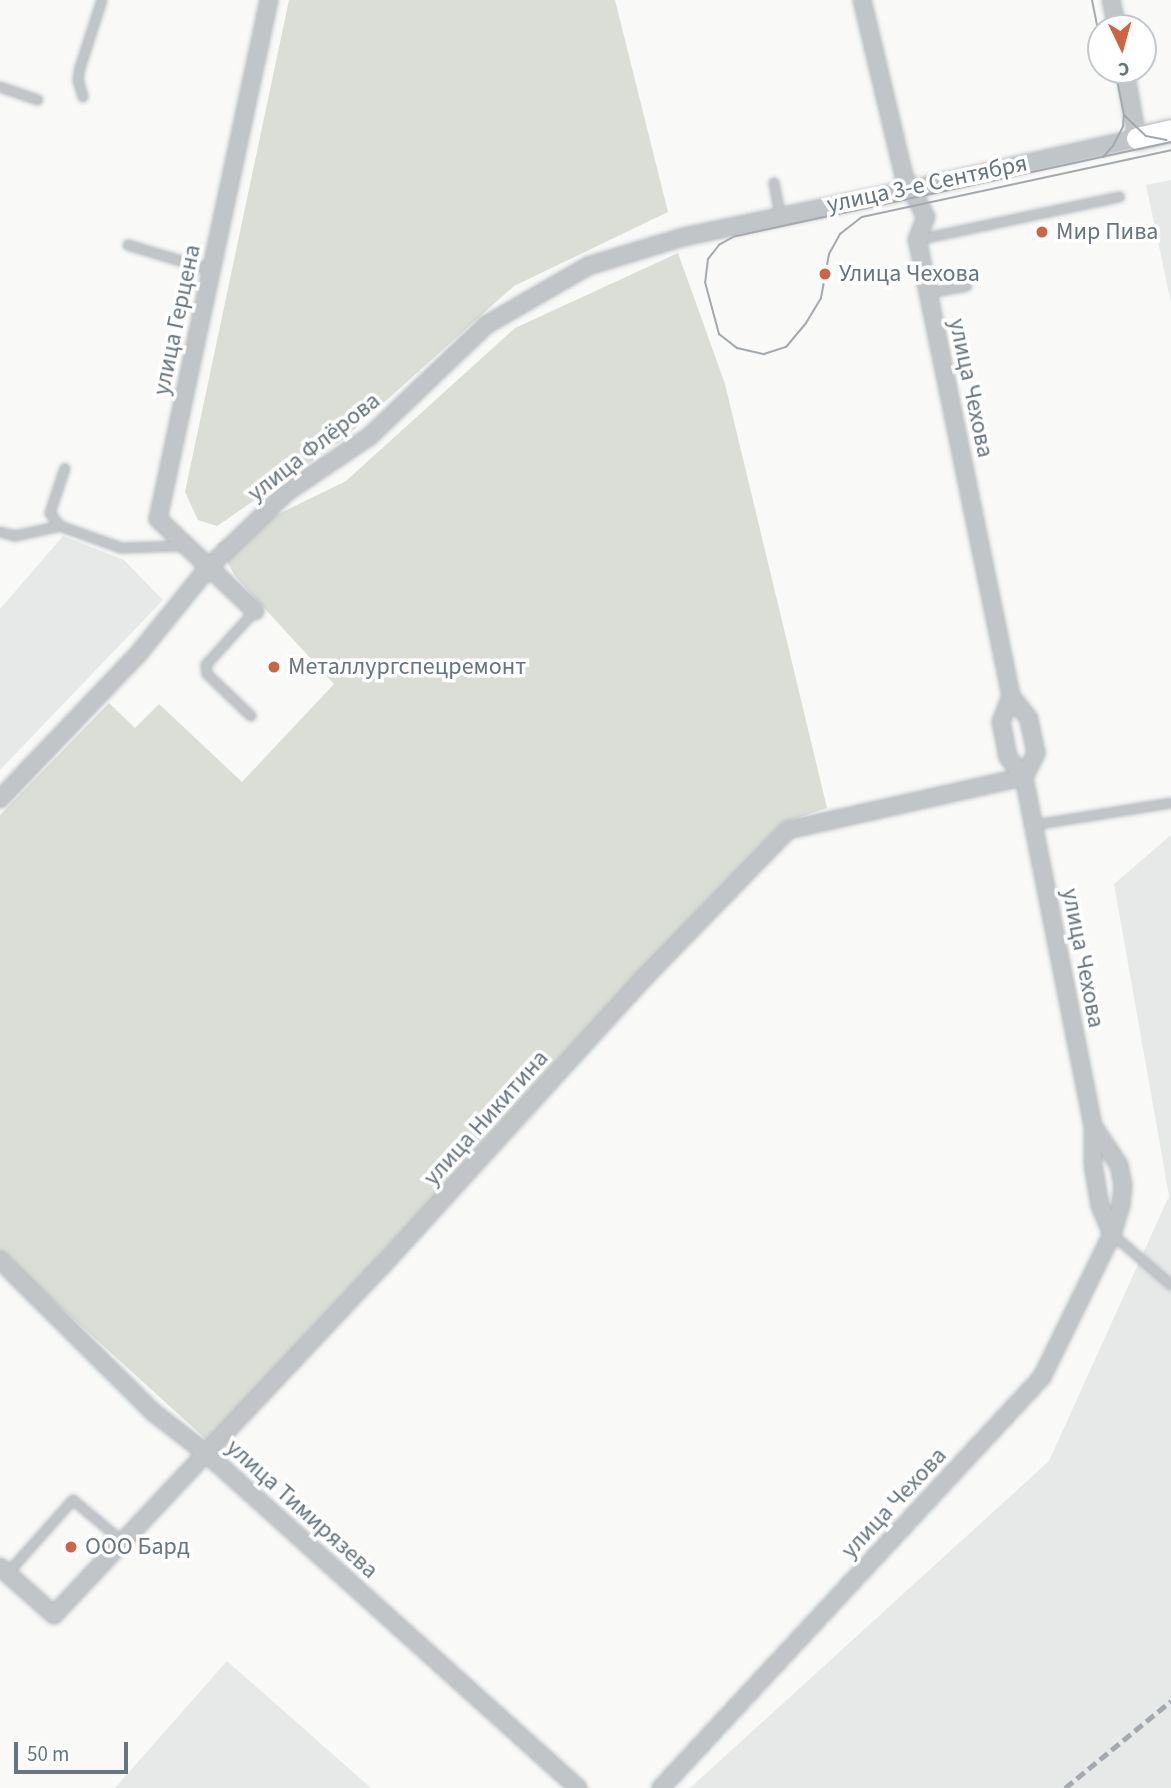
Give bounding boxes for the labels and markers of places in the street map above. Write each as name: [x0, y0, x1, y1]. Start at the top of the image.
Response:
place label: Мир Пива: [1056, 218, 1158, 246]
marker: Мир Пива: [1034, 224, 1050, 240]
place label: Улица Чехова: [839, 260, 980, 288]
marker: Улица Чехова: [817, 266, 833, 282]
place label: Металлургспецремонт: [288, 653, 526, 681]
marker: Металлургспецремонт: [266, 659, 282, 675]
place label: ООО Бард: [85, 1533, 190, 1561]
marker: ООО Бард: [63, 1539, 79, 1555]

